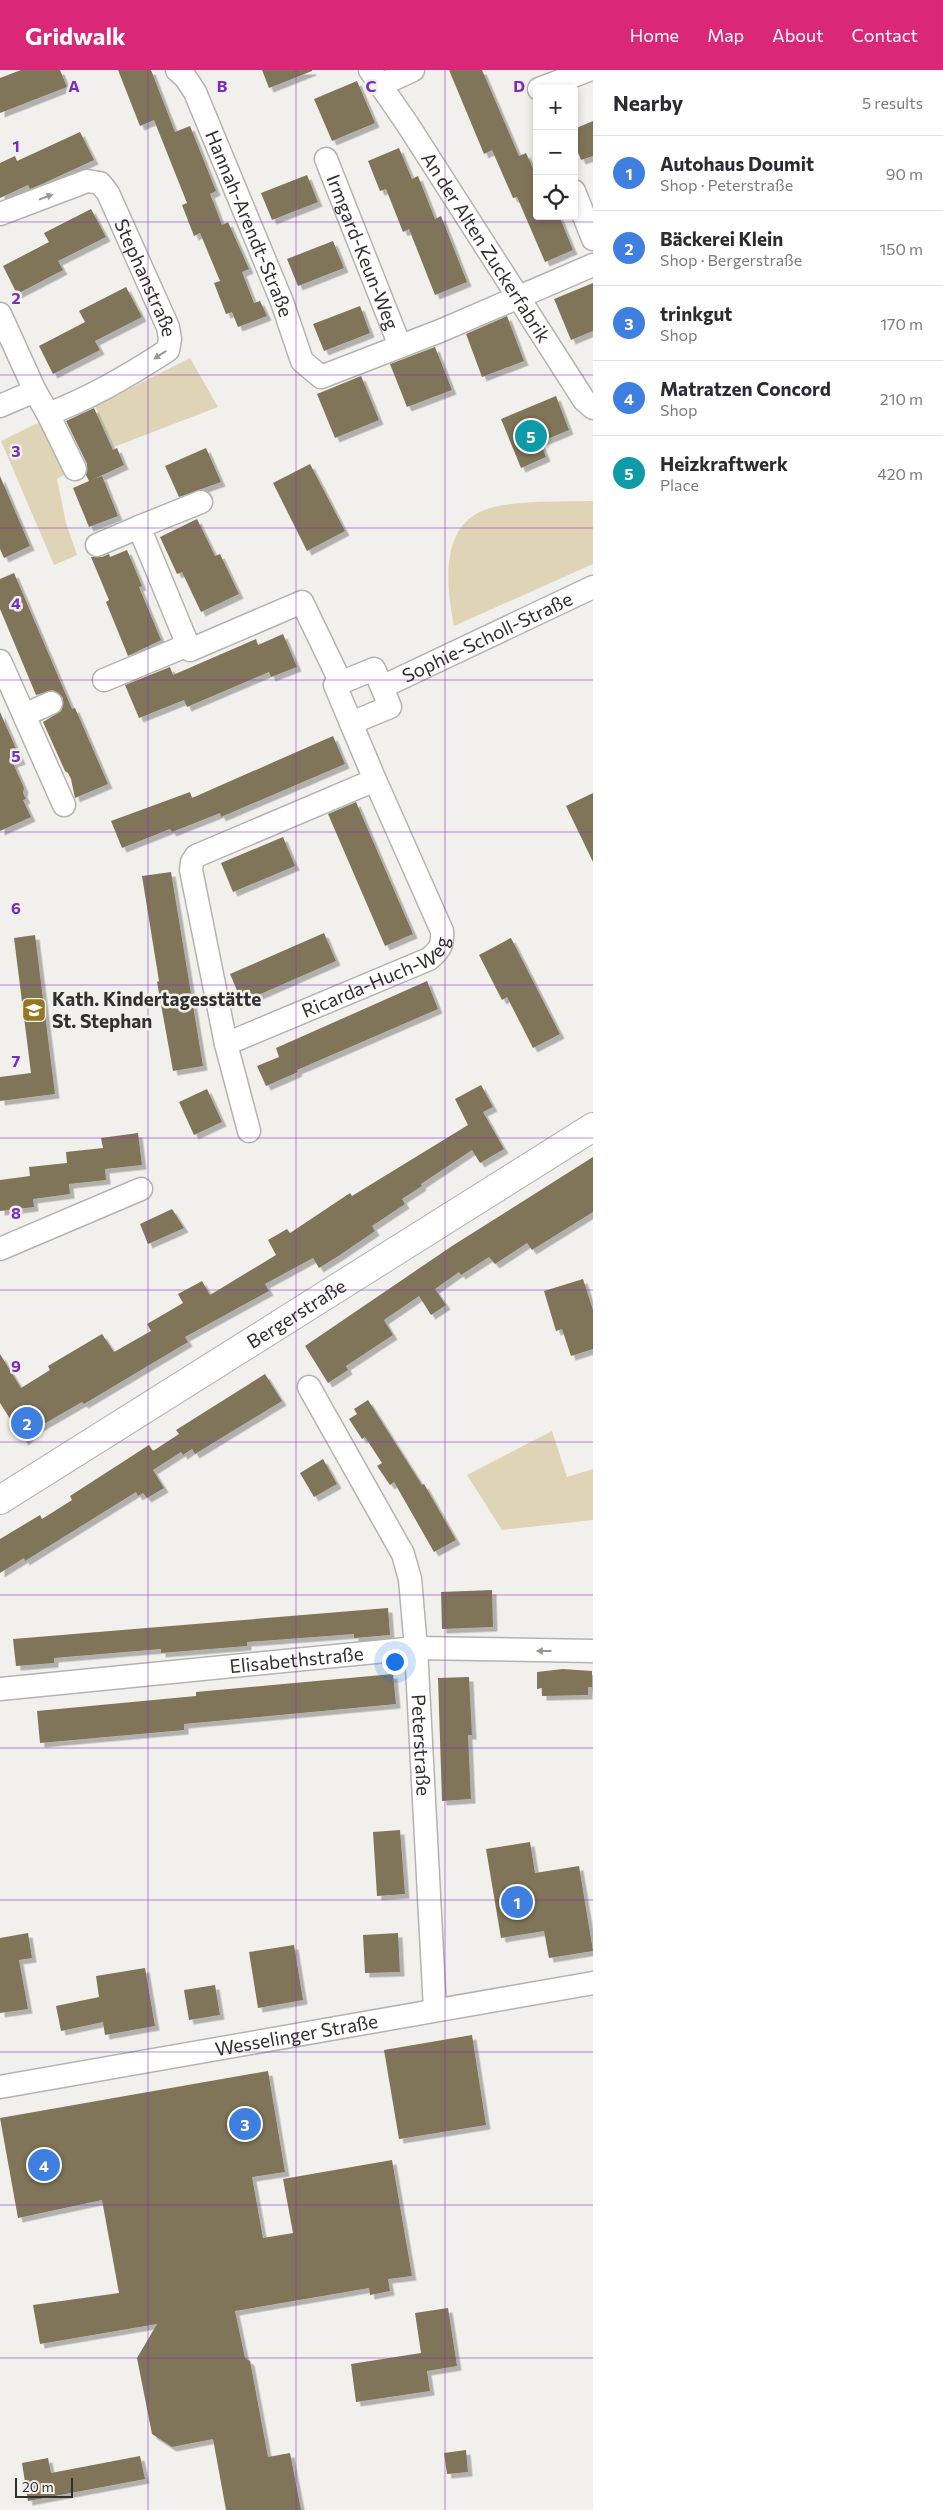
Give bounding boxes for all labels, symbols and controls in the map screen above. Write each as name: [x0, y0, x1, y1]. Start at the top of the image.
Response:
text: Gridwalk: [25, 21, 126, 50]
text: Home: [630, 24, 679, 46]
text: Map: [707, 24, 744, 46]
text: About: [772, 24, 824, 46]
text: Contact: [852, 24, 918, 46]
text: A: [68, 76, 80, 95]
text: B: [217, 76, 228, 95]
text: C: [366, 76, 377, 95]
text: D: [513, 76, 525, 95]
map controls: [533, 85, 578, 220]
button: +: [533, 85, 578, 130]
text: Nearby: [613, 90, 683, 115]
text: 5 results: [862, 93, 923, 112]
street label: Hannah-Arendt-Straße: [201, 126, 298, 320]
button: −: [533, 130, 578, 175]
text: 1: [12, 136, 20, 155]
street label: An der Alten Zuckerfabrik: [417, 147, 556, 347]
text: Autohaus Doumit: [660, 152, 814, 175]
text: 1: [625, 164, 633, 183]
text: 90 m: [886, 164, 923, 183]
street label: Irmgard-Keun-Weg: [322, 171, 404, 333]
button: locate: [533, 175, 578, 220]
text: Shop · Peterstraße: [660, 175, 793, 194]
one-way arrow: [38, 193, 53, 200]
street label: Stephanstraße: [110, 215, 181, 338]
text: Bäckerei Klein: [660, 227, 783, 250]
text: 2: [624, 239, 634, 258]
text: 150 m: [880, 239, 923, 258]
text: Shop · Bergerstraße: [660, 250, 802, 269]
text: 2: [11, 288, 21, 307]
text: trinkgut: [660, 302, 732, 325]
text: 3: [624, 314, 634, 333]
text: 170 m: [880, 314, 923, 333]
text: Shop: [660, 325, 698, 344]
one-way arrow: [153, 350, 167, 360]
text: Matratzen Concord: [660, 377, 831, 400]
text: 4: [624, 389, 634, 408]
text: 210 m: [880, 389, 923, 408]
text: Shop: [660, 400, 698, 419]
pin: 5: [515, 417, 547, 455]
text: 3: [11, 441, 21, 460]
text: Heizkraftwerk: [660, 452, 788, 475]
text: 5: [624, 464, 634, 483]
text: 420 m: [877, 464, 923, 483]
text: Place: [660, 475, 699, 494]
street label: Sophie-Scholl-Straße: [398, 587, 576, 687]
text: 4: [11, 593, 21, 612]
text: 5: [11, 746, 21, 765]
text: 6: [11, 898, 21, 917]
street label: Ricarda-Huch-Weg: [298, 935, 453, 1022]
place label: Kath. Kindertagesstätte St. Stephan: [52, 987, 261, 1032]
school or university icon: Kath. Kindertagesstätte St. Stephan: [21, 997, 47, 1023]
text: 7: [12, 1051, 21, 1070]
text: 8: [11, 1203, 21, 1222]
street label: Bergerstraße: [242, 1274, 350, 1353]
text: 9: [11, 1356, 21, 1375]
pin: 2: [11, 1404, 43, 1442]
street label: Elisabethstraße: [228, 1641, 365, 1677]
one-way arrow: [536, 1647, 552, 1655]
your location: [382, 1649, 408, 1675]
street label: Peterstraße: [407, 1694, 436, 1796]
pin: 1: [501, 1883, 533, 1921]
street label: Wesselinger Straße: [213, 2009, 380, 2060]
pin: 3: [229, 2105, 261, 2143]
pin: 4: [28, 2146, 60, 2184]
scale bar: [15, 2475, 72, 2498]
text: 20 m: [22, 2478, 54, 2495]

